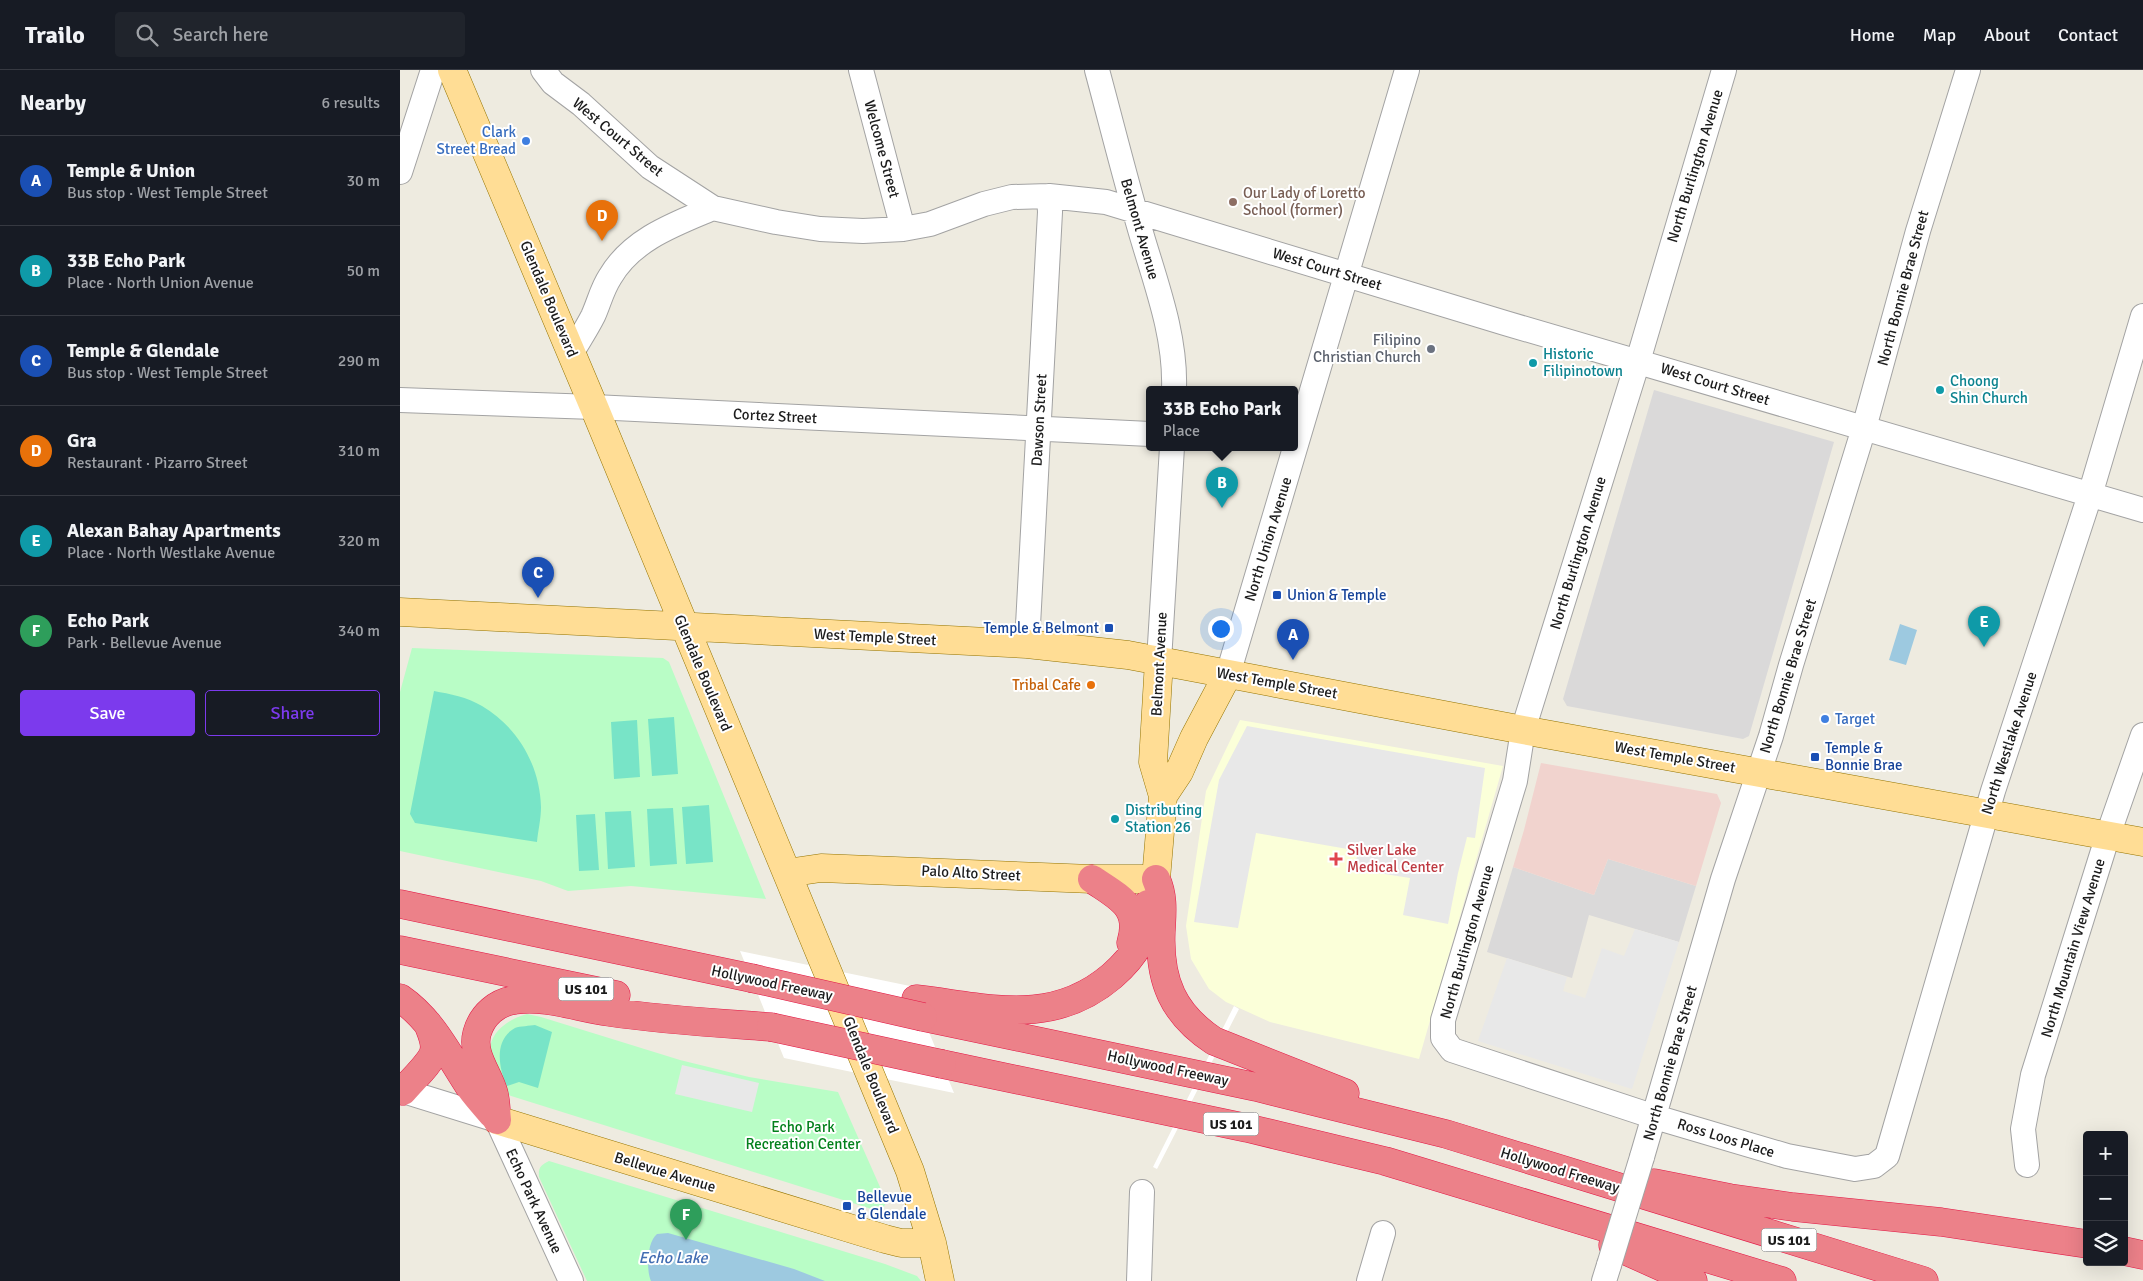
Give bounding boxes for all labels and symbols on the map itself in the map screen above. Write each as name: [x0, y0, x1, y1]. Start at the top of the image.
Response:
street label: North Burlington Avenue: [1663, 87, 1727, 245]
street label: West Court Street: [569, 94, 667, 180]
street label: Welcome Street: [860, 98, 904, 200]
place label: Clark Street Bread: [437, 123, 516, 158]
marker: Clark Street Bread: [520, 135, 532, 147]
street label: Belmont Avenue: [1117, 176, 1163, 282]
place label: Our Lady of Loretto School (former): [1243, 184, 1366, 219]
marker: Our Lady of Loretto School (former): [1227, 196, 1239, 208]
pin: D: [586, 200, 618, 241]
street label: North Bonnie Brae Street: [1874, 208, 1932, 368]
street label: Glendale Boulevard: [516, 238, 582, 360]
street label: West Court Street: [1270, 244, 1384, 294]
place label: Filipino Christian Church: [1313, 331, 1421, 366]
marker: Filipino Christian Church: [1425, 343, 1437, 355]
place label: Historic Filipinotown: [1543, 345, 1623, 380]
marker: Historic Filipinotown: [1527, 357, 1539, 369]
street label: West Court Street: [1658, 359, 1772, 409]
place label: Choong Shin Church: [1950, 372, 2028, 407]
street label: Dawson Street: [1028, 373, 1050, 467]
marker: Choong Shin Church: [1934, 384, 1946, 396]
street label: Cortez Street: [732, 405, 818, 427]
pin: B: [1206, 467, 1238, 508]
street label: North Burlington Avenue: [1546, 474, 1610, 632]
street label: North Union Avenue: [1241, 475, 1295, 603]
pin: C: [522, 557, 554, 598]
place label: Union & Temple: [1287, 586, 1387, 604]
marker: Union & Temple: [1271, 589, 1283, 601]
street label: North Bonnie Brae Street: [1756, 597, 1820, 755]
pin: E: [1968, 606, 2000, 647]
street label: Belmont Avenue: [1147, 611, 1171, 717]
street label: Glendale Boulevard: [670, 612, 736, 734]
your location: [1208, 616, 1234, 642]
place label: Temple & Belmont: [984, 619, 1099, 637]
pin: A: [1277, 619, 1309, 660]
marker: Temple & Belmont: [1103, 622, 1115, 634]
street label: West Temple Street: [813, 625, 937, 649]
street label: West Temple Street: [1215, 664, 1339, 702]
street label: North Westlake Avenue: [1977, 669, 2041, 817]
place label: Tribal Cafe: [1012, 676, 1081, 694]
marker: Tribal Cafe: [1085, 679, 1097, 691]
place label: Target: [1835, 710, 1875, 728]
marker: Target: [1819, 713, 1831, 725]
street label: West Temple Street: [1613, 738, 1737, 776]
place label: Temple & Bonnie Brae: [1825, 739, 1902, 774]
marker: Temple & Bonnie Brae: [1809, 751, 1821, 763]
place label: Distributing Station 26: [1125, 801, 1202, 836]
marker: Distributing Station 26: [1109, 813, 1121, 825]
place label: Silver Lake Medical Center: [1347, 841, 1444, 876]
marker: Silver Lake Medical Center: [1329, 852, 1343, 866]
street label: North Mountain View Avenue: [2037, 856, 2109, 1040]
street label: Palo Alto Street: [921, 861, 1021, 885]
street label: North Burlington Avenue: [1436, 863, 1498, 1021]
street label: Hollywood Freeway: [710, 961, 834, 1005]
road number: US 101: [558, 978, 614, 1001]
street label: North Bonnie Brae Street: [1639, 983, 1701, 1143]
street label: Glendale Boulevard: [839, 1014, 903, 1136]
street label: Hollywood Freeway: [1106, 1046, 1230, 1090]
road number: US 101: [1204, 1112, 1258, 1136]
street label: Ross Loos Place: [1675, 1115, 1777, 1161]
park label: Echo Park Recreation Center: [745, 1118, 861, 1153]
street label: Hollywood Freeway: [1498, 1143, 1622, 1197]
street label: Echo Park Avenue: [502, 1146, 566, 1256]
street label: Bellevue Avenue: [612, 1148, 718, 1196]
place label: Bellevue & Glendale: [857, 1188, 927, 1223]
pin: F: [670, 1199, 702, 1240]
marker: Bellevue & Glendale: [841, 1200, 853, 1212]
road number: US 101: [1762, 1228, 1816, 1252]
water label: Echo Lake: [639, 1248, 708, 1268]

